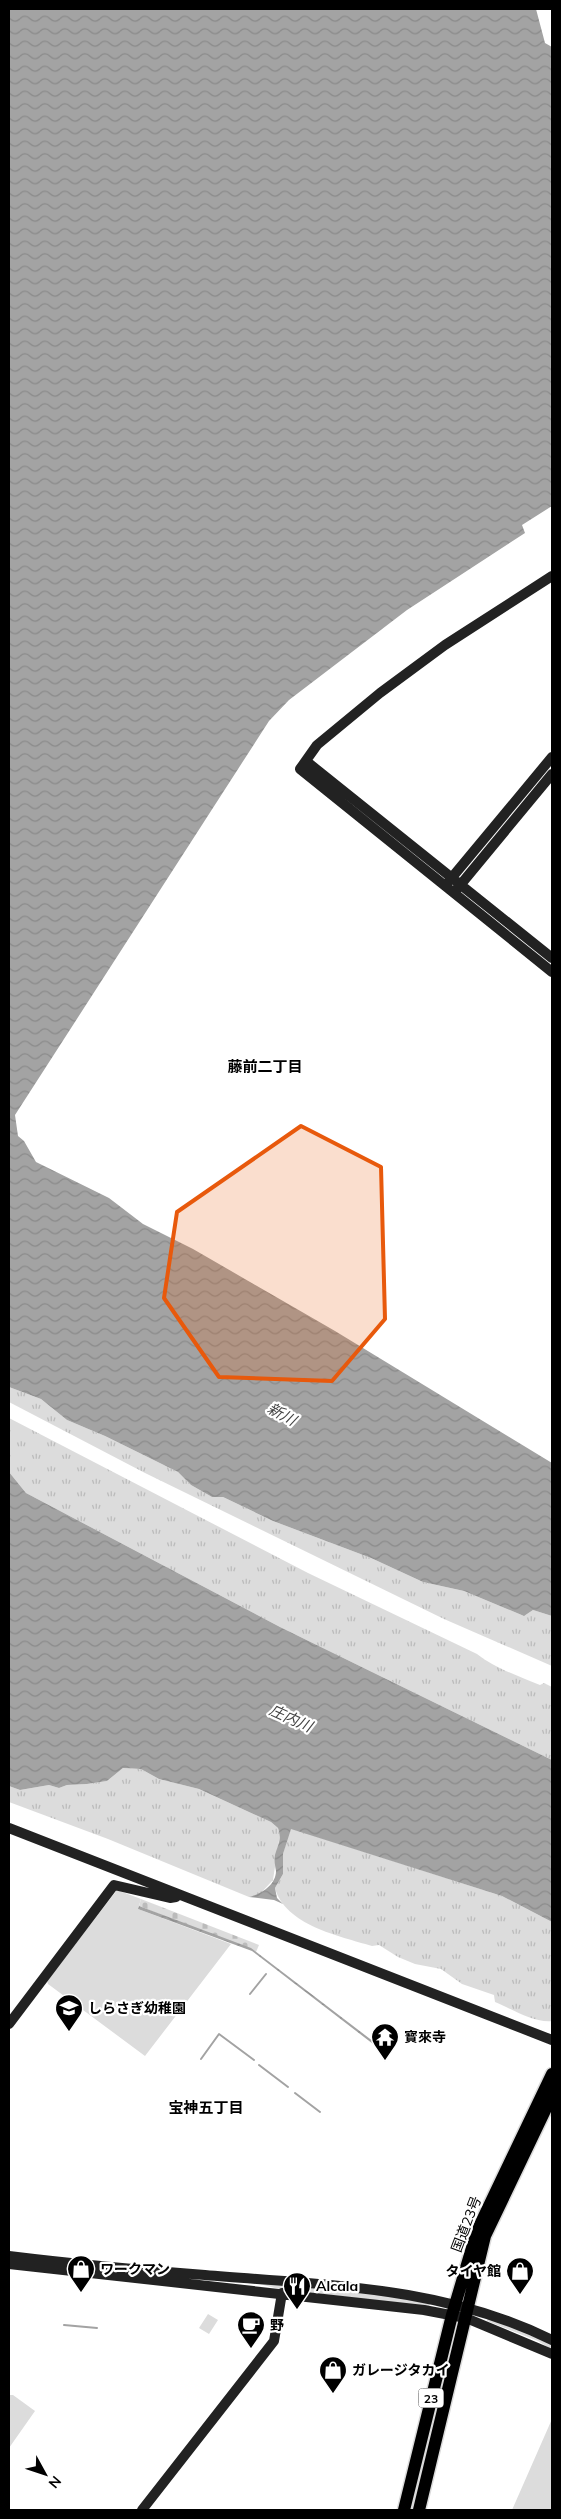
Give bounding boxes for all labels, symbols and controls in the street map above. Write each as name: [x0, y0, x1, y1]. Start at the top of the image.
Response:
district label: 藤前二丁目: [227, 1057, 303, 1076]
water label: 新川: [264, 1398, 301, 1431]
water label: 庄内川: [267, 1700, 317, 1737]
school or university icon: しらさぎ幼稚園: [54, 1993, 84, 2032]
place label: しらさぎ幼稚園: [88, 1999, 186, 2017]
temple icon: 寳來寺: [370, 2022, 400, 2061]
place label: 寳來寺: [404, 2028, 446, 2046]
district label: 宝神五丁目: [168, 2098, 244, 2117]
street label: 国道23号: [447, 2193, 485, 2255]
shop icon: ワークマン: [66, 2254, 96, 2293]
shop icon: タイヤ館: [505, 2256, 535, 2295]
place label: ワークマン: [100, 2260, 170, 2278]
place label: タイヤ館: [445, 2262, 501, 2280]
restaurant icon: Alcala: [282, 2271, 312, 2310]
place label: Alcala: [316, 2277, 358, 2295]
cafe icon: 野: [236, 2310, 266, 2349]
place label: 野: [270, 2316, 284, 2334]
shop icon: ガレージタカイ: [318, 2355, 348, 2394]
place label: ガレージタカイ: [352, 2361, 449, 2379]
road number: 23: [418, 2388, 444, 2408]
north arrow: [20, 2449, 70, 2499]
text: N: [45, 2473, 65, 2492]

